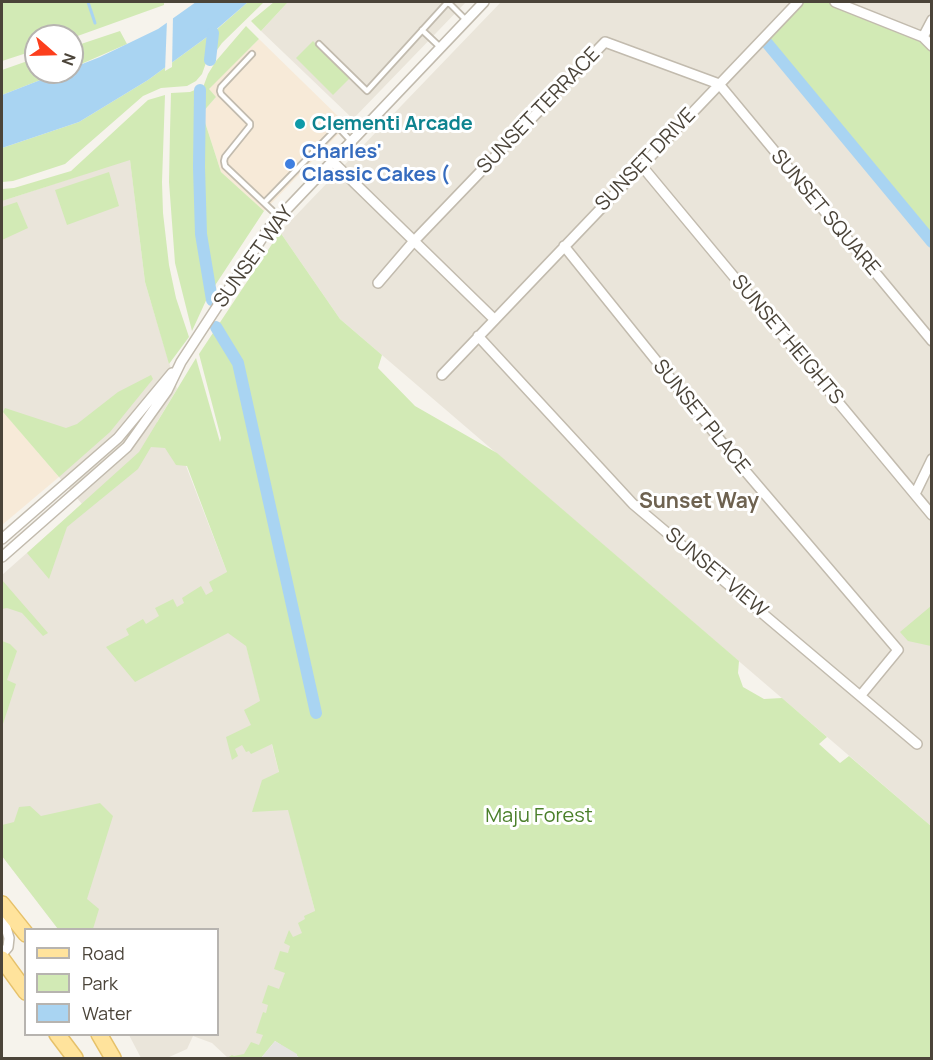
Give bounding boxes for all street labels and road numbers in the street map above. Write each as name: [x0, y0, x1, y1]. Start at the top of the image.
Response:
street label: SUNSET TERRACE: [473, 43, 605, 179]
street label: SUNSET DRIVE: [591, 104, 701, 216]
street label: SUNSET SQUARE: [765, 145, 885, 281]
street label: SUNSET WAY: [209, 202, 299, 312]
street label: SUNSET HEIGHTS: [726, 270, 848, 410]
street label: SUNSET PLACE: [648, 355, 754, 479]
street label: SUNSET VIEW: [660, 523, 772, 623]

